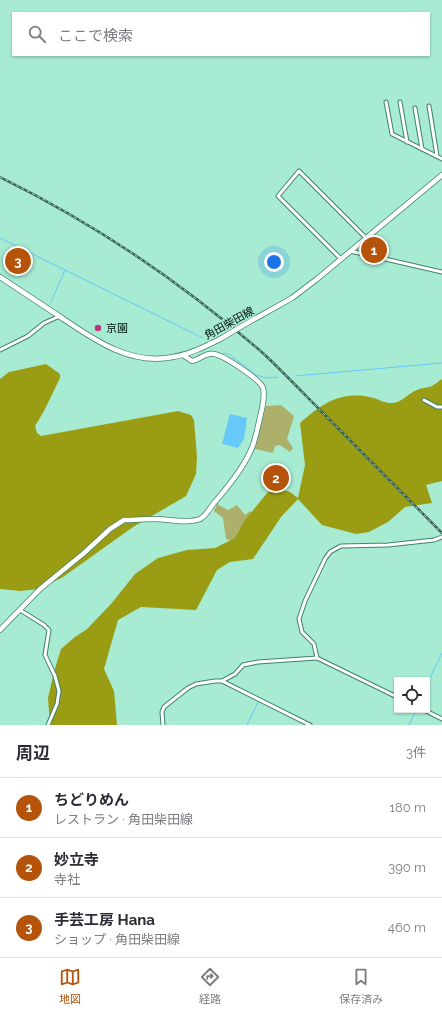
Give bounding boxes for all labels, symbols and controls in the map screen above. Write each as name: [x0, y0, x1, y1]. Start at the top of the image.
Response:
search box: [12, 12, 430, 56]
icon: search: [26, 23, 48, 45]
text: ここで検索: [58, 27, 133, 45]
pin: 1: [361, 235, 387, 265]
pin: 3: [5, 246, 31, 276]
your location: [264, 252, 284, 272]
street label: 角田柴田線: [202, 304, 256, 342]
place label: 京園: [106, 322, 128, 335]
marker: 京園: [93, 323, 103, 333]
pin: 2: [263, 463, 289, 493]
map controls: [394, 677, 430, 713]
button: locate: [394, 677, 430, 713]
text: 周辺: [16, 743, 50, 763]
text: 3件: [406, 745, 426, 760]
text: ちどりめん: [54, 791, 129, 809]
text: 1: [26, 800, 32, 815]
text: 180 m: [390, 800, 426, 815]
text: レストラン · 角田柴田線: [54, 812, 193, 827]
text: 妙立寺: [54, 851, 99, 869]
text: 2: [25, 860, 33, 875]
text: 390 m: [388, 860, 426, 875]
text: 寺社: [54, 872, 80, 887]
text: 手芸工房 Hana: [54, 911, 155, 929]
text: 3: [25, 920, 33, 935]
text: 460 m: [388, 920, 426, 935]
text: ショップ · 角田柴田線: [54, 932, 180, 947]
tab: 地図: [59, 966, 81, 1006]
tab: 経路: [199, 966, 221, 1006]
tab: 保存済み: [339, 966, 383, 1006]

